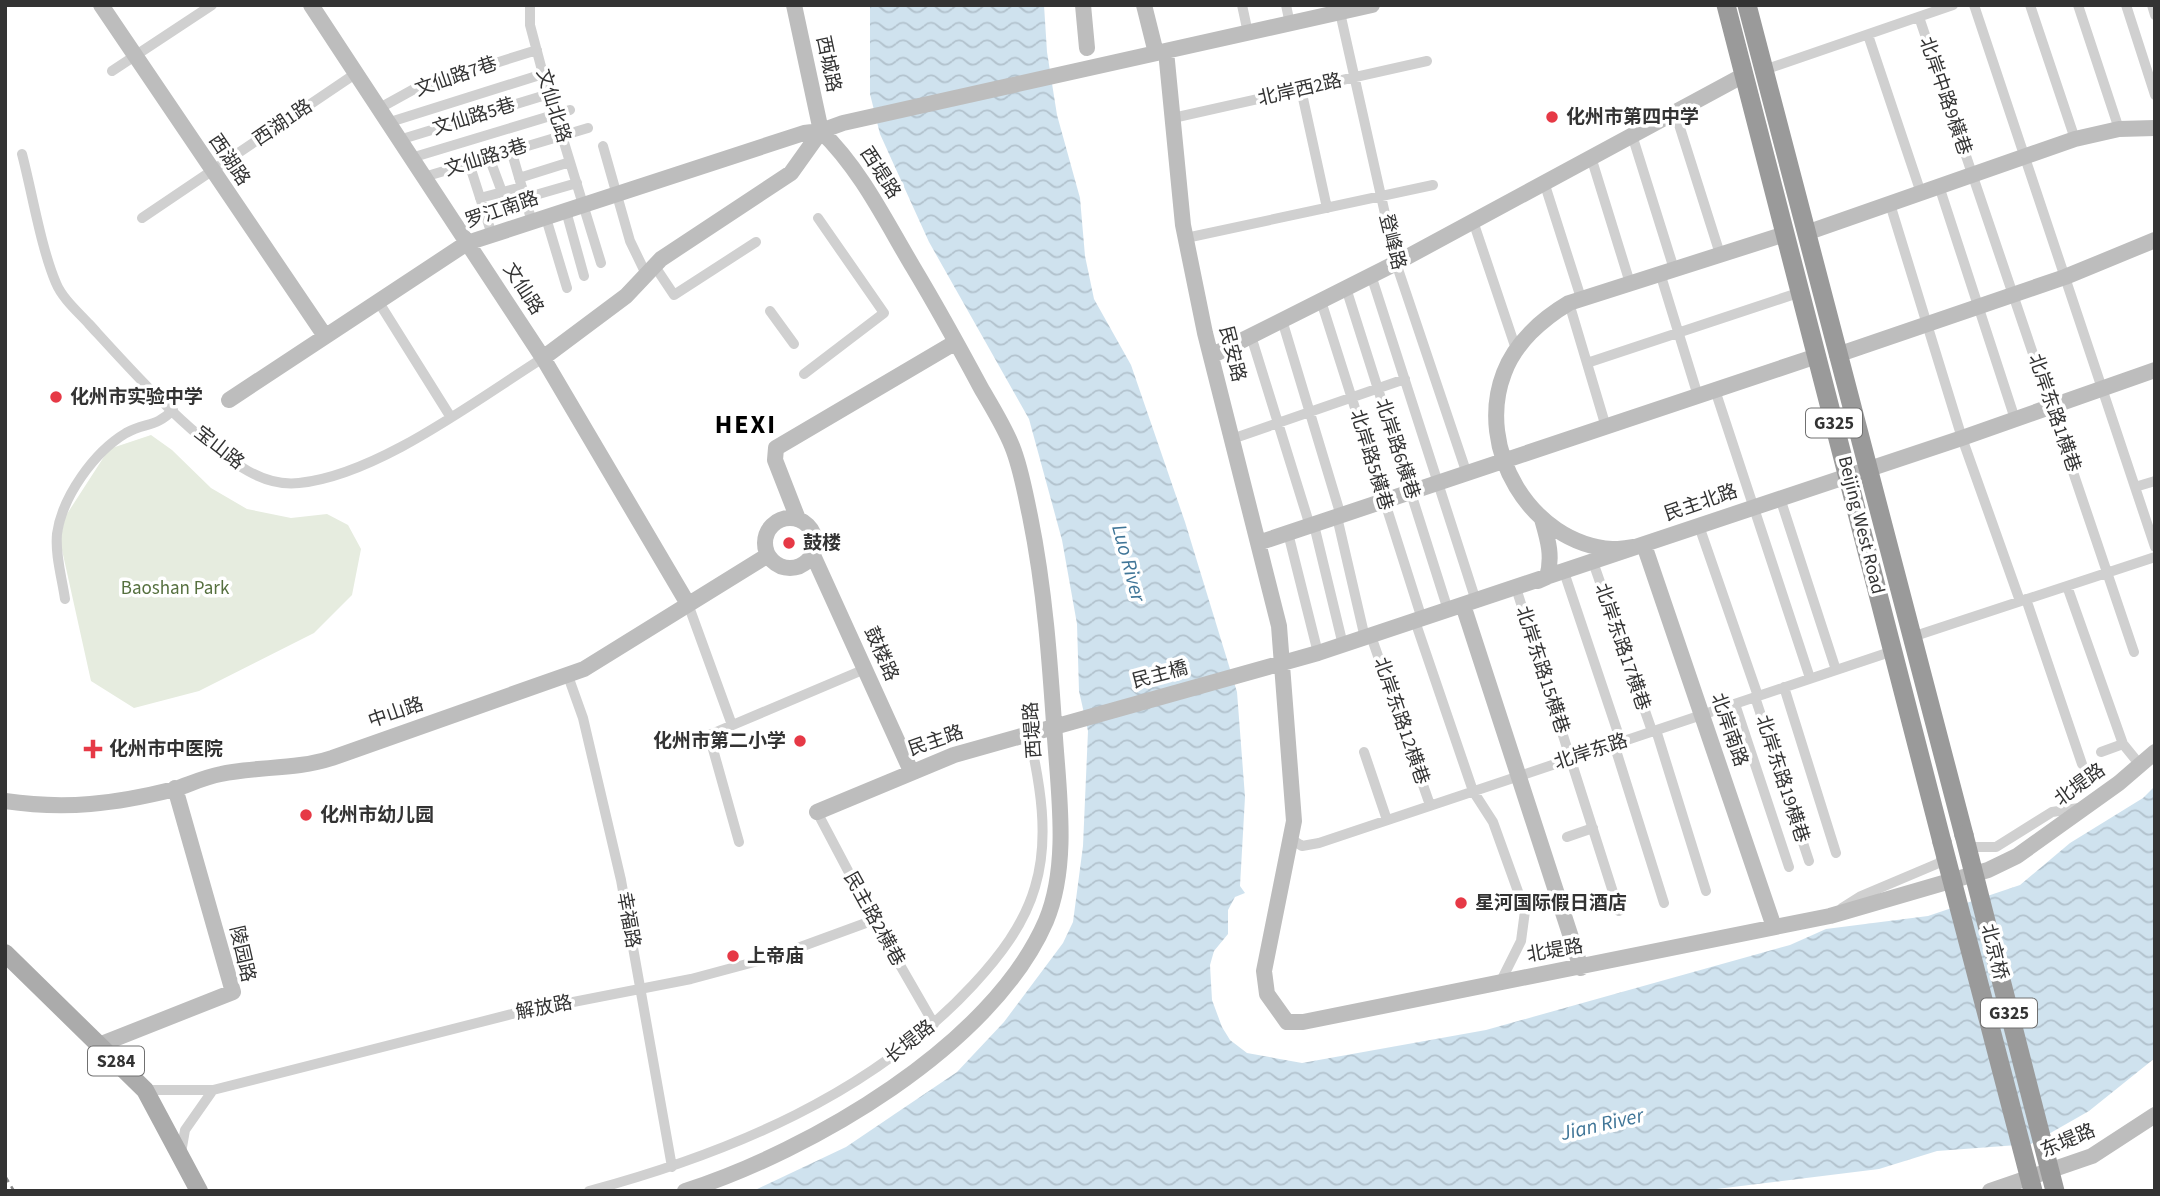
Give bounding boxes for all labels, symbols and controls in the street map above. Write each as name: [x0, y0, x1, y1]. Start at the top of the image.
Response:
street label: 西城路: [809, 33, 847, 95]
street label: 北岸中路9橫巷: [1912, 33, 1978, 159]
street label: 文仙路7巷: [411, 50, 501, 104]
street label: 文仙北路: [529, 66, 577, 146]
street label: 北岸西2路: [1255, 67, 1345, 113]
street label: 文仙路5巷: [429, 92, 519, 142]
street label: 西湖1路: [248, 93, 318, 153]
place label: 化州市第四中学: [1566, 104, 1699, 131]
marker: 化州市第四中学: [1544, 109, 1560, 125]
street label: 西湖路: [202, 129, 256, 191]
street label: 文仙路3巷: [441, 133, 531, 183]
street label: 西堤路: [853, 142, 907, 204]
street label: 罗江南路: [462, 185, 542, 235]
street label: 登峰路: [1372, 211, 1412, 273]
street label: 文仙路: [496, 258, 550, 320]
street label: 民安路: [1212, 323, 1252, 385]
street label: 北岸东路1横巷: [2021, 350, 2087, 476]
place label: 化州市实验中学: [70, 384, 203, 411]
marker: 化州市实验中学: [48, 389, 64, 405]
street label: 北岸路6橫巷: [1368, 395, 1426, 503]
district label: HEXI: [715, 406, 777, 443]
street label: 北岸路5橫巷: [1343, 406, 1399, 514]
road number: G325: [1806, 408, 1862, 438]
street label: 宝山路: [188, 420, 250, 476]
street label: Beijing West Road: [1831, 453, 1891, 597]
street label: 民主北路: [1661, 478, 1741, 528]
water label: Luo River: [1104, 521, 1154, 606]
place label: 鼓楼: [803, 530, 841, 557]
marker: 鼓楼: [781, 535, 797, 551]
park label: Baoshan Park: [121, 575, 230, 602]
street label: 北岸东路17横巷: [1588, 580, 1656, 714]
street label: 北岸东路15横巷: [1509, 603, 1575, 737]
street label: 鼓楼路: [857, 622, 905, 686]
street label: 北岸东路12横巷: [1367, 654, 1435, 788]
street label: 民主橋: [1129, 655, 1191, 695]
street label: 北岸南路: [1704, 690, 1754, 770]
street label: 中山路: [365, 691, 427, 735]
street label: 西堤路: [1018, 701, 1048, 759]
street label: 北岸东路19横巷: [1749, 712, 1815, 846]
street label: 民主路: [905, 719, 967, 763]
street label: 北岸东路: [1551, 727, 1631, 777]
place label: 化州市第二小学: [653, 728, 786, 755]
marker: 化州市第二小学: [792, 733, 808, 749]
place label: 化州市中医院: [109, 736, 223, 763]
marker: 化州市中医院: [83, 739, 103, 759]
street label: 北堤路: [2049, 757, 2111, 813]
place label: 化州市幼儿园: [320, 802, 434, 829]
marker: 化州市幼儿园: [298, 807, 314, 823]
street label: 民主路2横巷: [837, 867, 911, 971]
street label: 幸福路: [610, 890, 646, 950]
place label: 星河国际假日酒店: [1475, 890, 1627, 917]
marker: 星河国际假日酒店: [1453, 895, 1469, 911]
street label: 北京桥: [1974, 921, 2014, 983]
street label: 陵园路: [222, 923, 262, 985]
street label: 北堤路: [1525, 933, 1585, 969]
place label: 上帝庙: [747, 943, 804, 970]
marker: 上帝庙: [725, 948, 741, 964]
street label: 解放路: [513, 989, 575, 1027]
road number: G325: [1981, 998, 2037, 1028]
street label: 长堤路: [879, 1014, 941, 1070]
road number: S284: [88, 1046, 144, 1076]
water label: Jian River: [1557, 1100, 1647, 1148]
street label: 东堤路: [2036, 1117, 2100, 1165]

